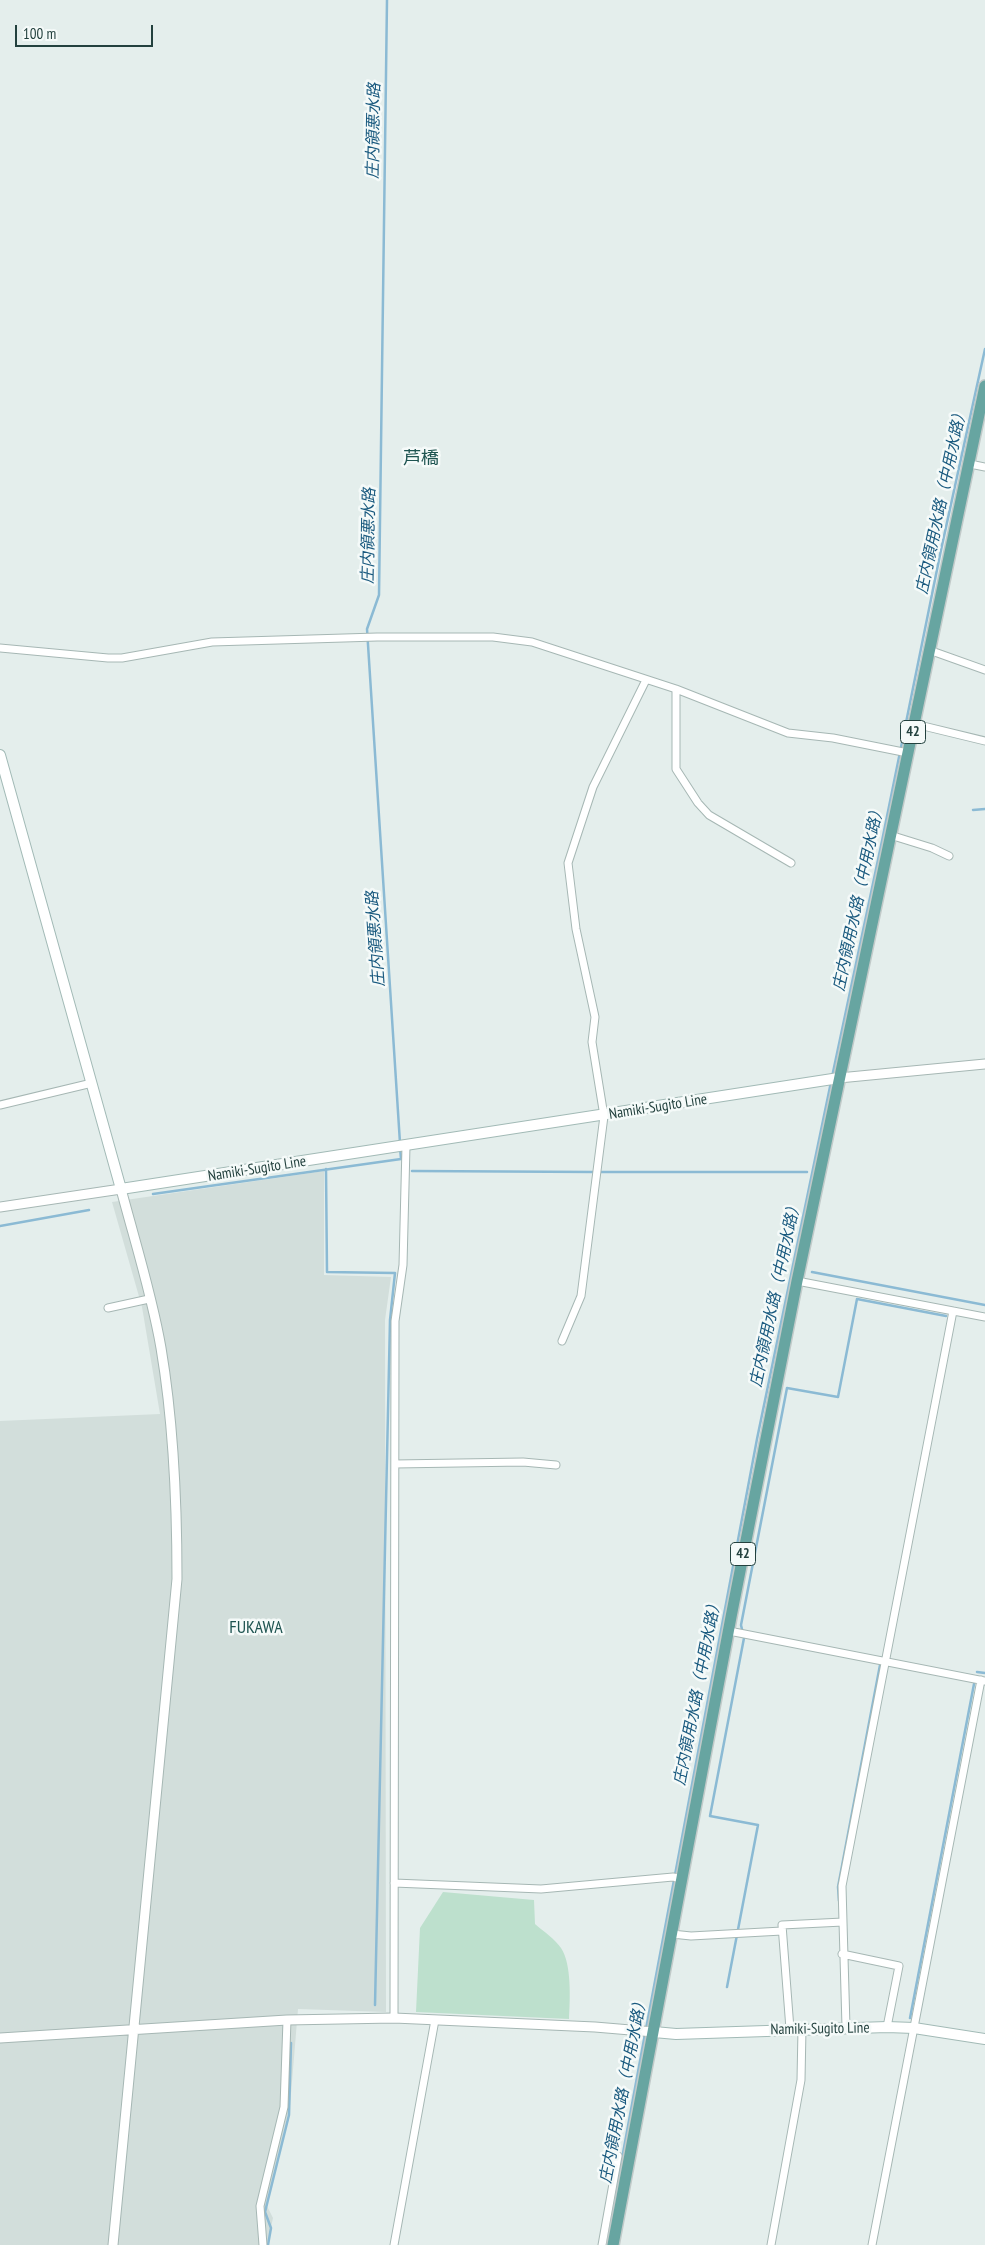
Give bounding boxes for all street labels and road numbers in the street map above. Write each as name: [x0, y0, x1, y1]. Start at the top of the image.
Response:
road number: 42: [900, 720, 926, 744]
street label: Namiki-Sugito Line: [608, 1090, 708, 1124]
street label: Namiki-Sugito Line: [207, 1152, 307, 1186]
road number: 42: [730, 1542, 756, 1566]
street label: Namiki-Sugito Line: [770, 2019, 870, 2039]

